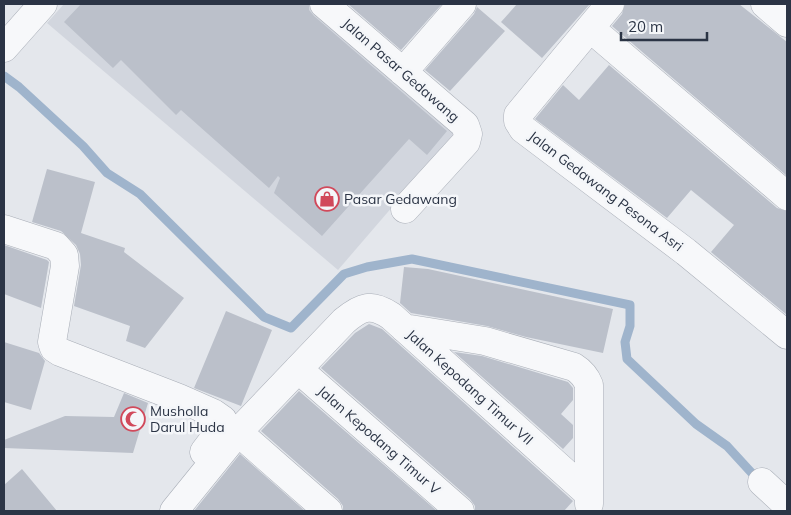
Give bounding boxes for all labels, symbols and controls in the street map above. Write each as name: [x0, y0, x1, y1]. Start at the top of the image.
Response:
scale bar: [621, 10, 707, 42]
street label: Jalan Pasar Gedawang: [339, 14, 463, 126]
text: 20 m: [628, 17, 663, 36]
street label: Jalan Gedawang Pesona Asri: [525, 127, 687, 255]
shop icon: Pasar Gedawang: [314, 186, 340, 212]
place label: Pasar Gedawang: [344, 190, 457, 208]
street label: Jalan Kepodang Timur VII: [403, 325, 537, 449]
street label: Jalan Kepodang Timur V: [314, 382, 444, 498]
place label: Musholla Darul Huda: [150, 402, 225, 436]
mosque icon: Musholla Darul Huda: [120, 406, 146, 432]

